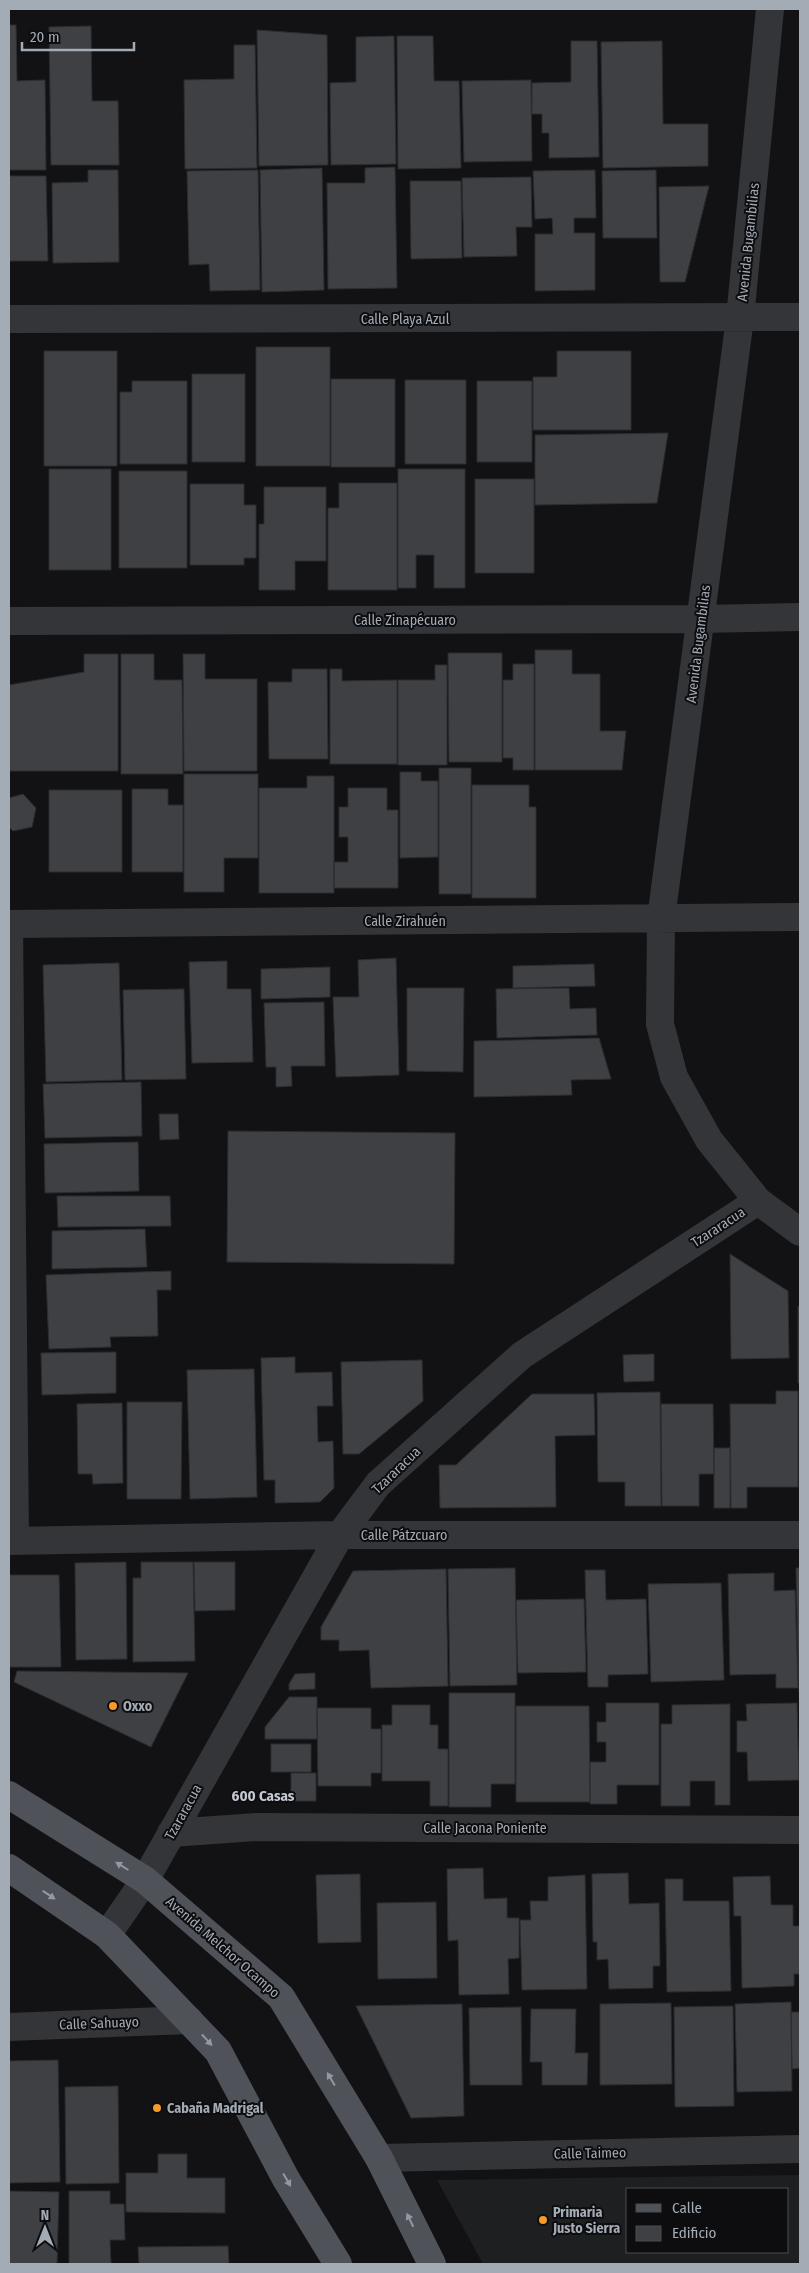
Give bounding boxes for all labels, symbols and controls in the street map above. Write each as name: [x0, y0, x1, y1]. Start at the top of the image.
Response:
scale bar: [22, 20, 135, 52]
text: 20 m: [30, 28, 60, 46]
street label: Avenida Bugambilias: [734, 182, 763, 302]
street label: Calle Playa Azul: [361, 311, 450, 328]
street label: Avenida Bugambilias: [683, 584, 714, 704]
street label: Calle Zinapécuaro: [354, 612, 456, 629]
street label: Calle Zirahuén: [364, 913, 446, 930]
street label: Tzararacua: [688, 1204, 749, 1251]
street label: Tzararacua: [369, 1443, 424, 1498]
street label: Calle Pátzcuaro: [361, 1527, 447, 1544]
place label: Oxxo: [123, 1698, 153, 1715]
marker: Oxxo: [107, 1700, 119, 1712]
street label: Tzararacua: [161, 1781, 206, 1843]
district label: 600 Casas: [232, 1787, 295, 1805]
street label: Calle Jacona Poniente: [423, 1820, 547, 1837]
one-way arrow: [115, 1861, 129, 1870]
one-way arrow: [42, 1890, 56, 1900]
street label: Avenida Melchor Ocampo: [162, 1893, 283, 2002]
street label: Calle Sahuayo: [59, 2014, 139, 2033]
one-way arrow: [201, 2033, 213, 2045]
one-way arrow: [326, 2072, 336, 2085]
place label: Cabaña Madrigal: [167, 2100, 264, 2117]
marker: Cabaña Madrigal: [151, 2102, 163, 2114]
street label: Calle Taimeo: [554, 2144, 626, 2163]
one-way arrow: [283, 2174, 292, 2187]
legend: [626, 2188, 789, 2253]
text: Calle: [672, 2199, 702, 2217]
north arrow: [20, 2203, 70, 2253]
place label: Primaria Justo Sierra: [552, 2204, 620, 2237]
text: N: [41, 2207, 49, 2224]
one-way arrow: [406, 2213, 414, 2228]
marker: Primaria Justo Sierra: [537, 2214, 549, 2226]
text: Edificio: [672, 2224, 717, 2242]

